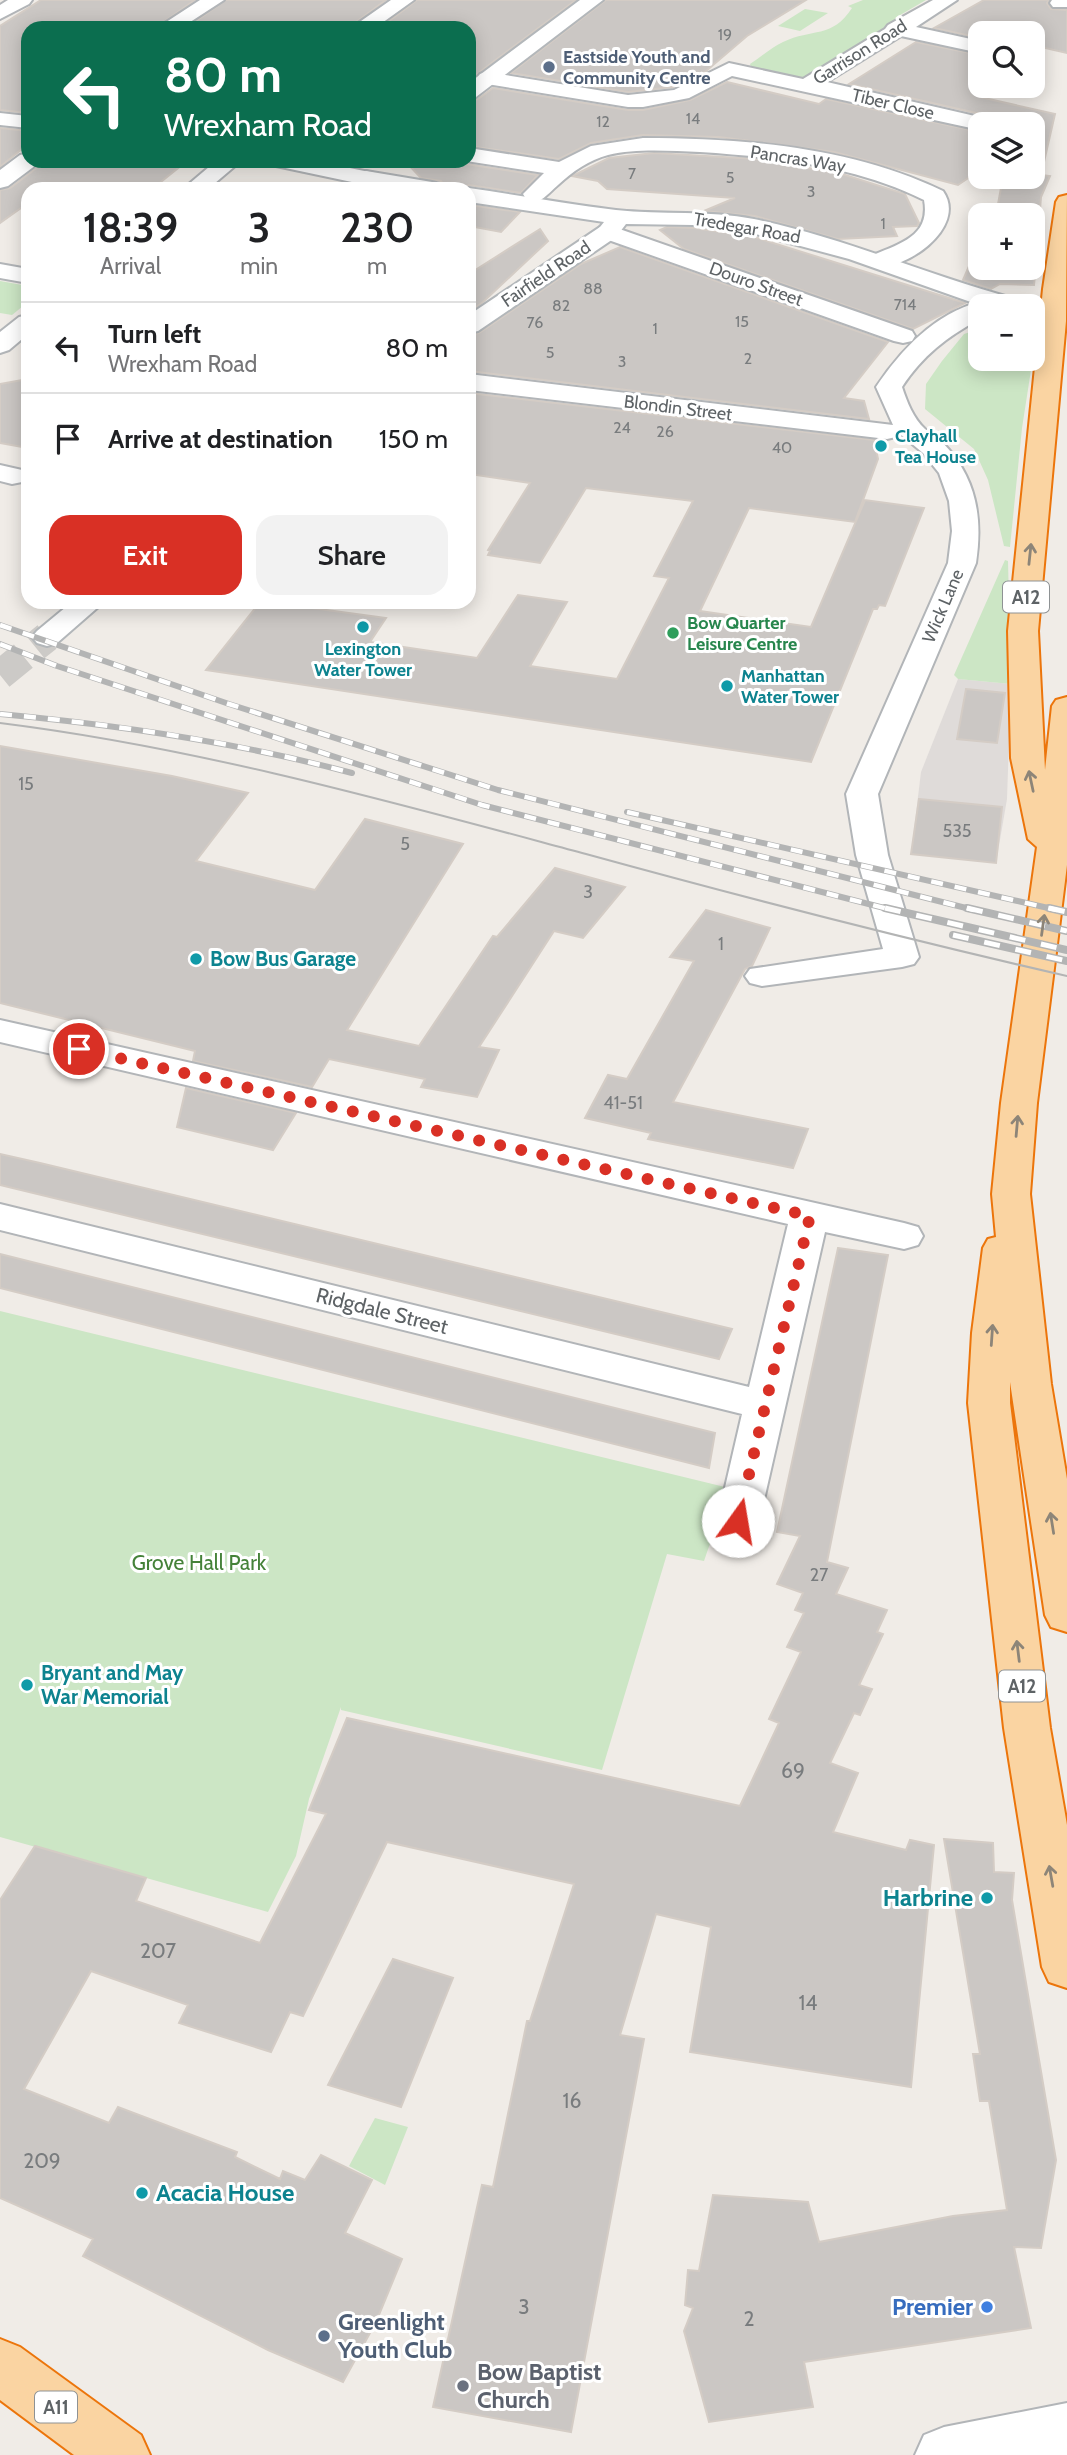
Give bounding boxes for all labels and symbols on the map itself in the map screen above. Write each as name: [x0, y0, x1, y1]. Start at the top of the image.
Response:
street label: Garrison Road: [809, 14, 911, 90]
house number: 19: [718, 25, 732, 44]
place label: Eastside Youth and Community Centre: [563, 46, 710, 89]
marker: Eastside Youth and Community Centre: [541, 59, 557, 75]
street label: Tiber Close: [850, 84, 936, 124]
house number: 14: [686, 109, 700, 128]
house number: 12: [596, 112, 610, 131]
street label: Pancras Way: [749, 141, 847, 177]
house number: 7: [628, 164, 636, 183]
house number: 5: [726, 168, 734, 187]
house number: 3: [807, 182, 815, 201]
street label: Tredegar Road: [692, 208, 802, 248]
house number: 1: [880, 214, 886, 233]
street label: Fairfield Road: [497, 236, 595, 312]
street label: Douro Street: [706, 257, 806, 311]
house number: 88: [583, 279, 603, 298]
house number: 714: [894, 295, 916, 314]
house number: 82: [552, 296, 570, 315]
house number: 15: [735, 312, 749, 331]
house number: 76: [527, 313, 543, 332]
house number: 1: [652, 319, 658, 338]
house number: 5: [546, 343, 554, 362]
house number: 2: [744, 349, 752, 368]
house number: 3: [618, 352, 626, 371]
street label: Blondin Street: [623, 390, 733, 426]
house number: 24: [613, 418, 631, 437]
house number: 26: [656, 422, 674, 441]
place label: Clayhall Tea House: [895, 425, 976, 468]
house number: 40: [772, 438, 792, 457]
marker: Clayhall Tea House: [873, 438, 889, 454]
one-way arrow: [1024, 543, 1037, 566]
street label: Wick Lane: [918, 566, 968, 646]
road number: A12: [1003, 582, 1049, 612]
place label: Bow Quarter Leisure Centre: [687, 612, 797, 655]
marker: Lexington Water Tower: [355, 619, 371, 635]
marker: Bow Quarter Leisure Centre: [665, 625, 681, 641]
place label: Lexington Water Tower: [314, 638, 412, 681]
place label: Manhattan Water Tower: [741, 665, 839, 708]
marker: Manhattan Water Tower: [719, 678, 735, 694]
one-way arrow: [1024, 770, 1038, 793]
house number: 15: [18, 773, 34, 795]
house number: 535: [942, 820, 972, 842]
house number: 5: [400, 833, 410, 855]
house number: 3: [583, 881, 593, 903]
one-way arrow: [1037, 914, 1050, 937]
house number: 1: [718, 933, 724, 955]
place label: Bow Bus Garage: [210, 946, 356, 971]
marker: Bow Bus Garage: [188, 951, 204, 967]
pin: [49, 1019, 109, 1079]
house number: 41-51: [603, 1092, 643, 1114]
one-way arrow: [1011, 1115, 1024, 1138]
street label: Ridgdale Street: [314, 1282, 451, 1339]
one-way arrow: [986, 1324, 999, 1346]
position arrow: [701, 1484, 775, 1558]
one-way arrow: [1045, 1512, 1058, 1535]
park label: Grove Hall Park: [132, 1550, 267, 1575]
house number: 27: [810, 1564, 828, 1586]
one-way arrow: [1011, 1640, 1024, 1663]
place label: Bryant and May War Memorial: [41, 1660, 184, 1709]
road number: A12: [999, 1670, 1045, 1702]
marker: Bryant and May War Memorial: [19, 1677, 35, 1693]
house number: 69: [781, 1758, 805, 1783]
one-way arrow: [1044, 1865, 1058, 1888]
place label: Harbrine: [883, 1883, 973, 1912]
marker: Harbrine: [979, 1890, 995, 1906]
house number: 207: [140, 1938, 176, 1963]
house number: 14: [799, 1990, 817, 2015]
house number: 16: [563, 2088, 581, 2113]
house number: 209: [23, 2148, 61, 2173]
place label: Acacia House: [156, 2178, 294, 2207]
marker: Acacia House: [134, 2185, 150, 2201]
place label: Premier: [892, 2292, 973, 2321]
house number: 3: [518, 2294, 530, 2319]
marker: Premier: [979, 2299, 995, 2315]
house number: 2: [743, 2306, 755, 2331]
place label: Greenlight Youth Club: [337, 2307, 452, 2364]
marker: Greenlight Youth Club: [316, 2328, 332, 2344]
place label: Bow Baptist Church: [477, 2357, 601, 2414]
marker: Bow Baptist Church: [455, 2378, 471, 2394]
road number: A11: [35, 2392, 77, 2422]

